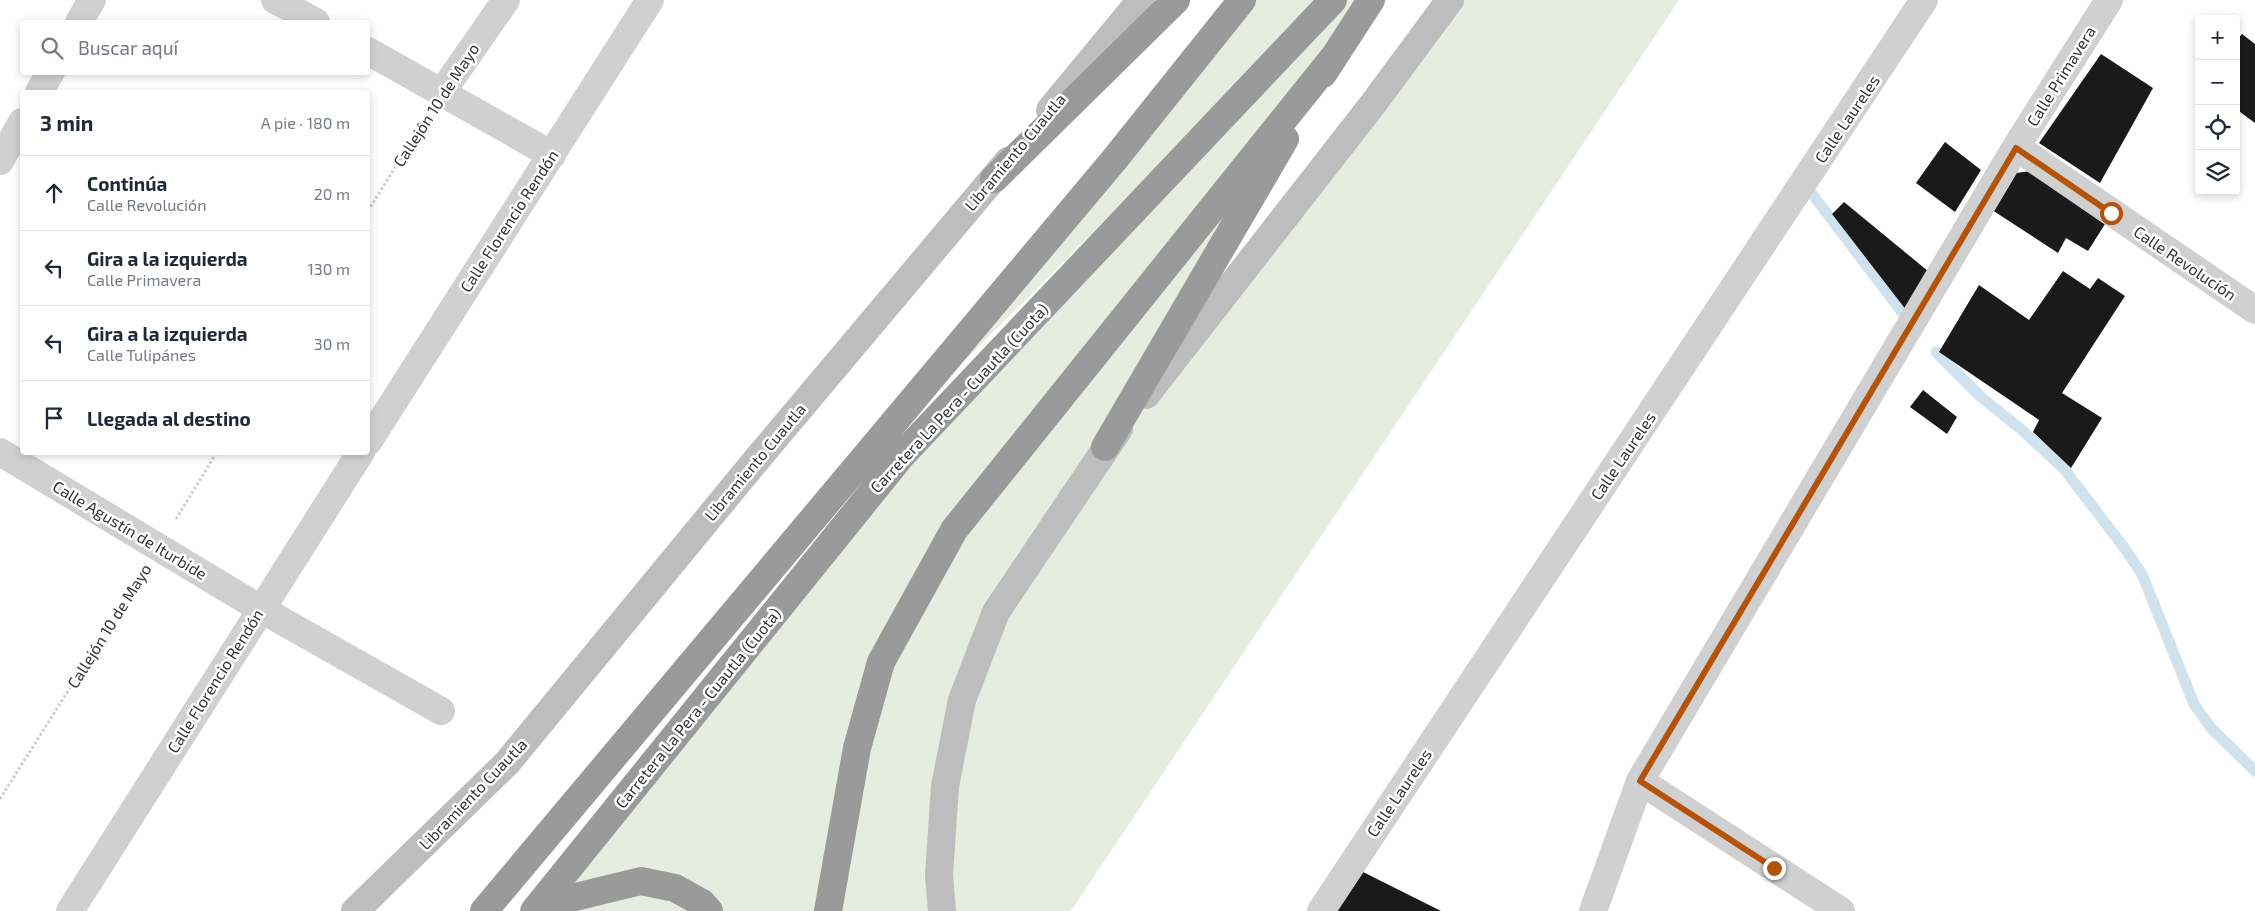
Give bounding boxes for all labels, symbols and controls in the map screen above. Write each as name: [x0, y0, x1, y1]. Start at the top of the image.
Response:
map controls: [2195, 15, 2240, 195]
button: +: [2195, 15, 2240, 60]
search box: [20, 20, 370, 75]
street label: Calle Primavera: [2022, 22, 2099, 129]
icon: search: [38, 34, 66, 62]
text: Buscar aquí: [78, 36, 178, 59]
street label: Callejón 10 de Mayo: [389, 40, 483, 170]
button: −: [2195, 60, 2240, 105]
street label: Calle Laureles: [1810, 71, 1883, 166]
street label: Libramiento Cuautla: [960, 89, 1069, 214]
button: locate: [2195, 105, 2240, 150]
text: 3 min: [40, 110, 93, 135]
text: A pie · 180 m: [261, 113, 350, 132]
street label: Calle Florencio Rendón: [455, 146, 562, 295]
button: layers: [2195, 150, 2240, 195]
text: Continúa: [87, 172, 167, 195]
icon: ahead: [40, 179, 68, 207]
text: 20 m: [314, 184, 350, 203]
text: Calle Revolución: [87, 195, 206, 214]
route start: [2100, 202, 2123, 225]
street label: Calle Revolución: [2130, 221, 2240, 304]
text: Gira a la izquierda: [87, 247, 248, 270]
icon: left: [40, 254, 68, 282]
text: 130 m: [308, 259, 350, 278]
text: Calle Primavera: [87, 270, 201, 289]
street label: Carretera La Pera - Cuautla (Cuota): [866, 299, 1052, 496]
text: Gira a la izquierda: [87, 322, 248, 345]
icon: left: [40, 329, 68, 357]
text: 30 m: [314, 334, 350, 353]
text: Calle Tulipánes: [87, 345, 196, 364]
street label: Libramiento Cuautla: [700, 399, 809, 524]
icon: arrive: [40, 404, 68, 432]
text: Llegada al destino: [87, 407, 251, 430]
street label: Calle Laureles: [1586, 408, 1659, 503]
street label: Calle Agustín de Iturbide: [50, 476, 211, 583]
street label: Callejón 10 de Mayo: [63, 560, 155, 692]
street label: Carretera La Pera - Cuautla (Cuota): [611, 604, 784, 812]
street label: Calle Florencio Rendón: [163, 605, 267, 756]
street label: Libramiento Cuautla: [415, 734, 531, 853]
street label: Calle Laureles: [1362, 745, 1435, 840]
route end: [1763, 857, 1786, 880]

